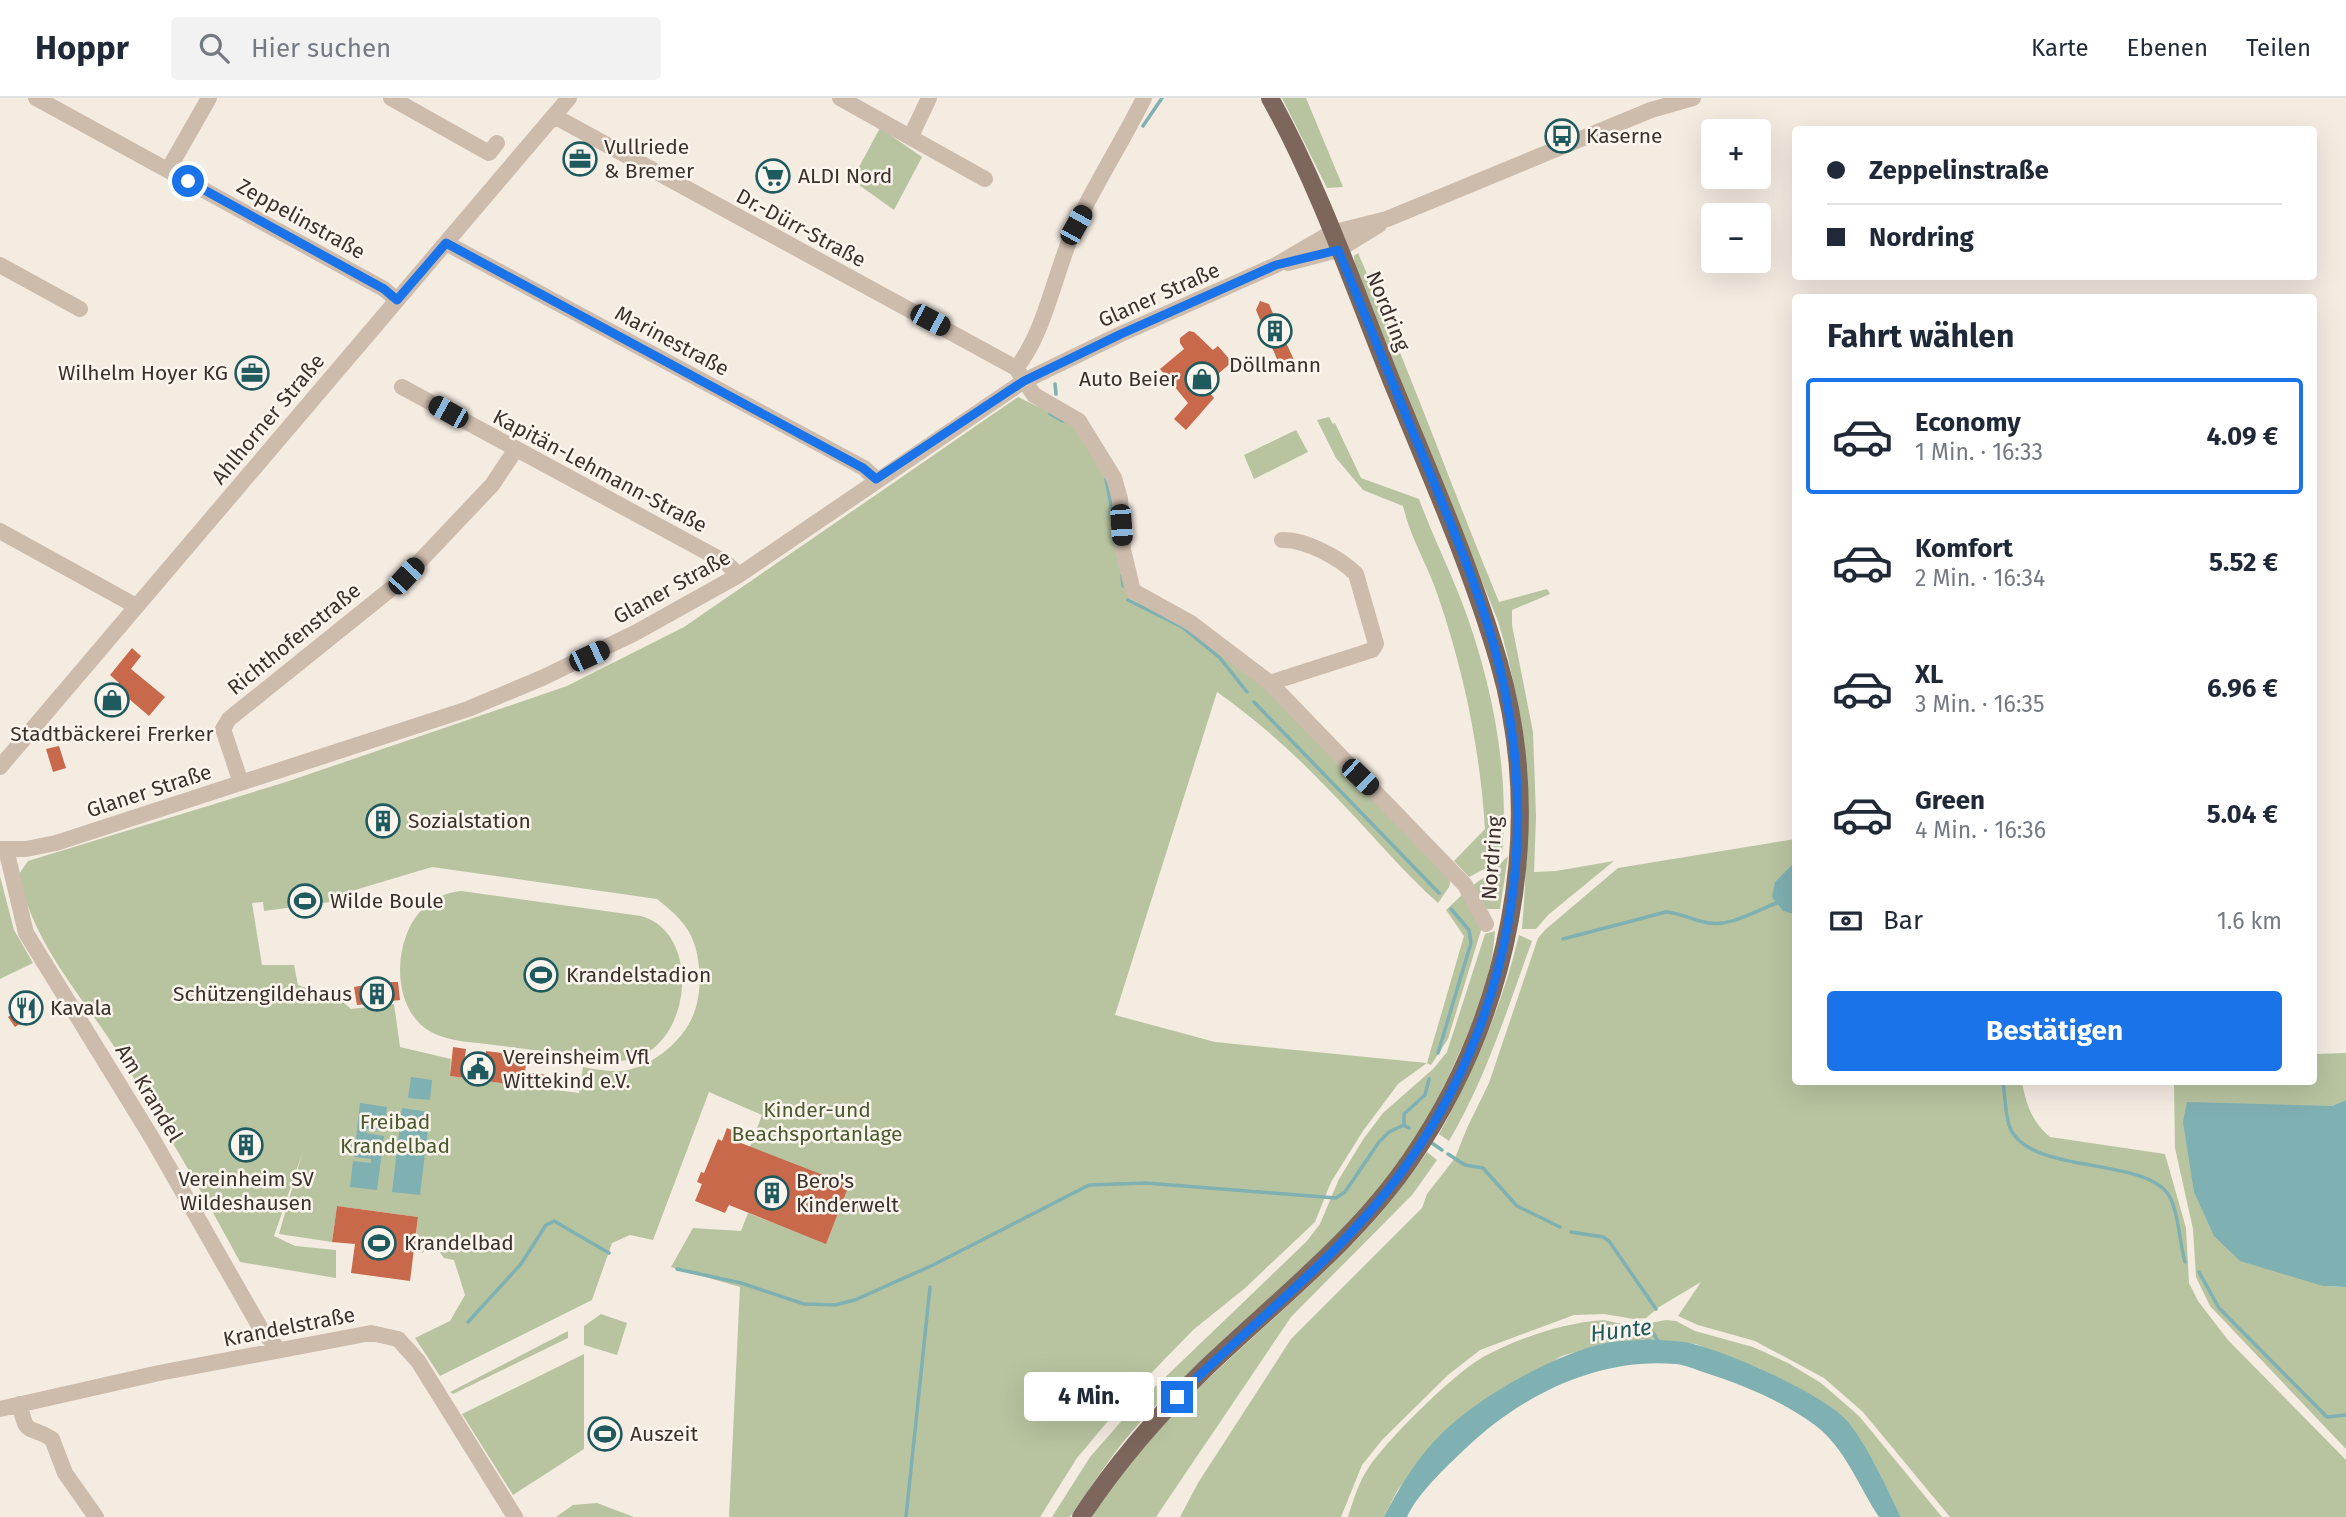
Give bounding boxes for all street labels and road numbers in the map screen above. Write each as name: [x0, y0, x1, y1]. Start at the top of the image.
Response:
street label: Zeppelinstraße: [232, 173, 370, 265]
street label: Dr.-Dürr-Straße: [732, 183, 870, 273]
street label: Glaner Straße: [1094, 257, 1224, 333]
street label: Nordring: [1360, 267, 1416, 355]
street label: Marinestraße: [610, 300, 734, 382]
street label: Ahlhorner Straße: [206, 348, 330, 490]
street label: Kapitän-Lehmann-Straße: [489, 403, 711, 539]
street label: Glaner Straße: [609, 544, 735, 630]
street label: Richthofenstraße: [222, 577, 366, 701]
street label: Glaner Straße: [83, 759, 215, 823]
street label: Nordring: [1476, 815, 1508, 901]
street label: Am Krandel: [110, 1039, 188, 1147]
street label: Krandelstraße: [221, 1301, 357, 1353]

